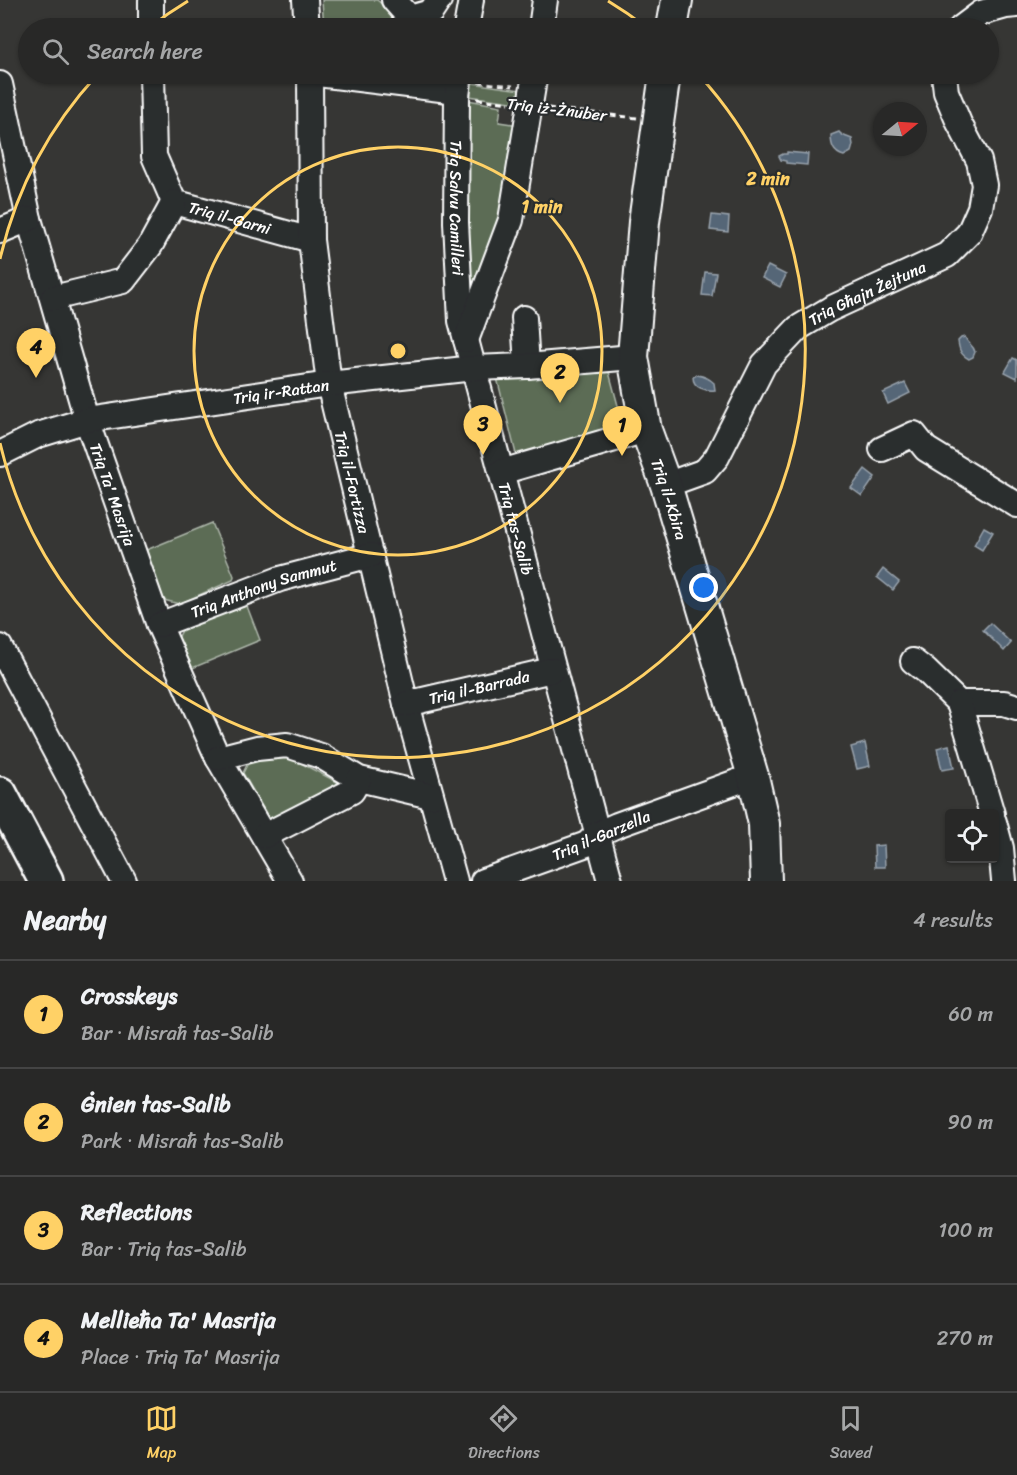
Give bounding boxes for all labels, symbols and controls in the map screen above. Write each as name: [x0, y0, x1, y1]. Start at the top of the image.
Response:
search box: [18, 18, 999, 84]
text: Search here: [87, 32, 203, 71]
icon: search: [39, 35, 72, 68]
street label: Triq iż-Żnuber: [505, 89, 610, 130]
north arrow: [873, 102, 927, 156]
street label: Triq Salvu Camilleri: [441, 140, 473, 277]
text: 2 min: [745, 163, 790, 195]
text: 1 min: [522, 191, 563, 223]
street label: Triq il-Garni: [185, 193, 275, 243]
street label: Triq Għajn Żejtuna: [803, 252, 932, 334]
pin: 4: [16, 328, 56, 378]
centre of rings: [388, 341, 408, 361]
pin: 2: [540, 354, 580, 403]
street label: Triq ir-Rattan: [231, 370, 331, 413]
pin: 3: [464, 406, 502, 455]
pin: 1: [602, 406, 642, 456]
street label: Triq il-Fortizza: [326, 428, 379, 537]
street label: Triq Ta' Masrija: [81, 439, 144, 551]
street label: Triq il-Kbira: [642, 454, 696, 544]
street label: Triq tas-Salib: [489, 479, 542, 579]
street label: Triq Anthony Sammut: [186, 551, 340, 627]
your location: [689, 573, 718, 602]
street label: Triq il-Barrada: [426, 661, 533, 713]
street label: Triq il-Garzella: [548, 801, 656, 869]
map controls: [945, 809, 999, 863]
button: locate: [945, 809, 999, 863]
text: Nearby: [24, 897, 106, 943]
text: 4 results: [913, 903, 993, 938]
text: Crosskeys: [81, 977, 178, 1016]
text: 1: [39, 997, 48, 1032]
text: 60 m: [948, 997, 993, 1032]
text: Bar · Misraħ tas-Salib: [81, 1016, 274, 1051]
text: Ġnien tas-Salib: [81, 1085, 231, 1124]
text: 2: [38, 1105, 49, 1140]
text: 90 m: [948, 1105, 993, 1140]
text: Park · Misraħ tas-Salib: [81, 1124, 284, 1159]
text: Reflections: [81, 1193, 192, 1232]
text: 3: [38, 1213, 49, 1248]
text: 100 m: [939, 1213, 993, 1248]
text: Bar · Triq tas-Salib: [81, 1232, 247, 1267]
text: Mellieħa Ta' Masrija: [81, 1301, 276, 1340]
text: 4: [37, 1321, 50, 1356]
text: 270 m: [937, 1321, 993, 1356]
text: Place · Triq Ta' Masrija: [81, 1340, 279, 1375]
tab: Map: [145, 1402, 178, 1467]
tab: Directions: [468, 1402, 540, 1467]
tab: Saved: [830, 1402, 872, 1467]

